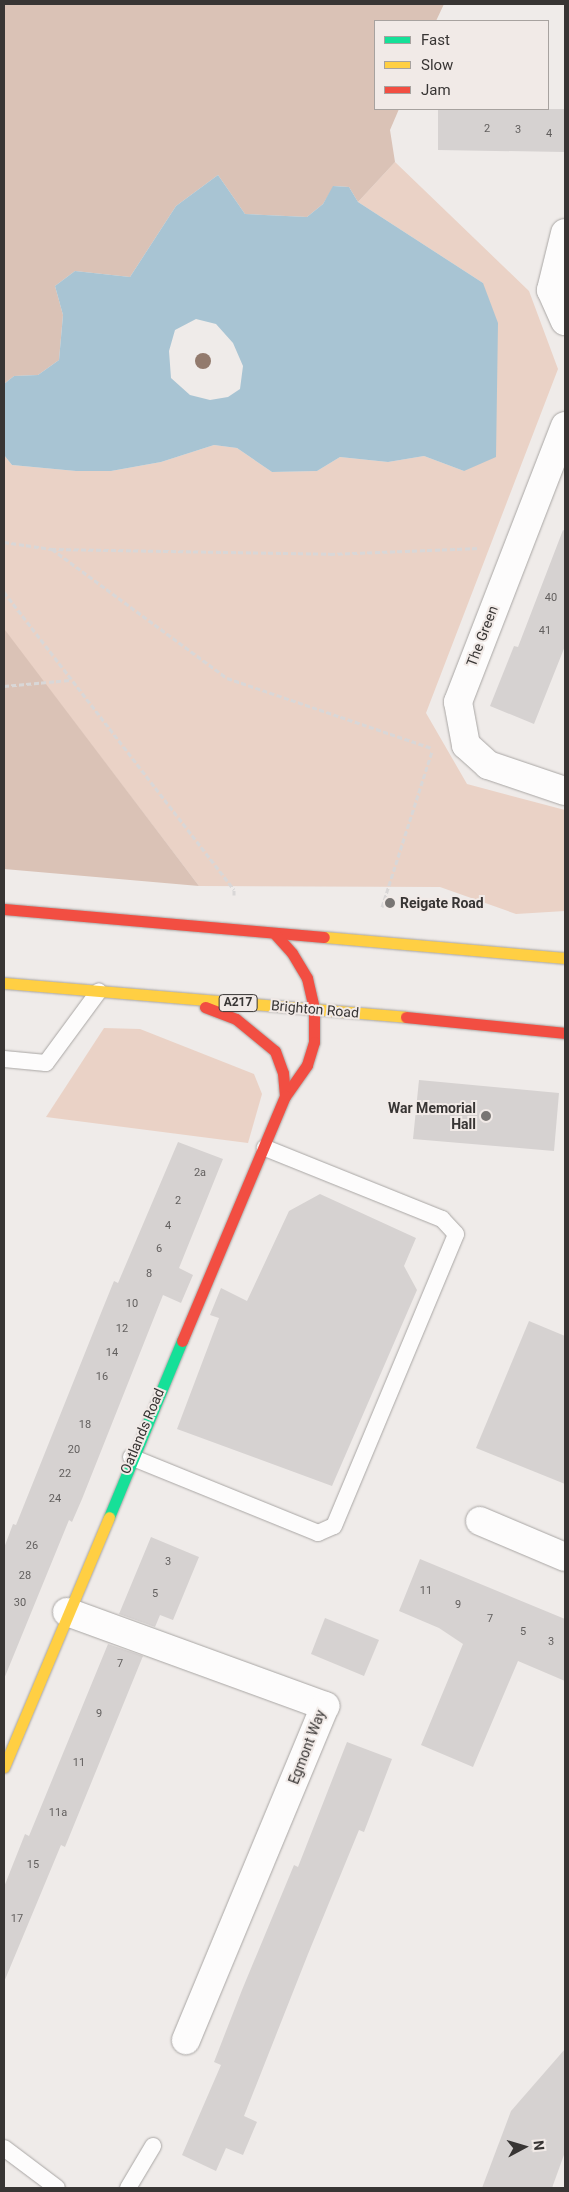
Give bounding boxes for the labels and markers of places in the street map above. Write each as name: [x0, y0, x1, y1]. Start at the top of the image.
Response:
place label: Reigate Road: [400, 895, 484, 911]
marker: Reigate Road: [384, 897, 396, 909]
place label: War Memorial Hall: [388, 1100, 476, 1132]
marker: War Memorial Hall: [480, 1110, 492, 1122]

